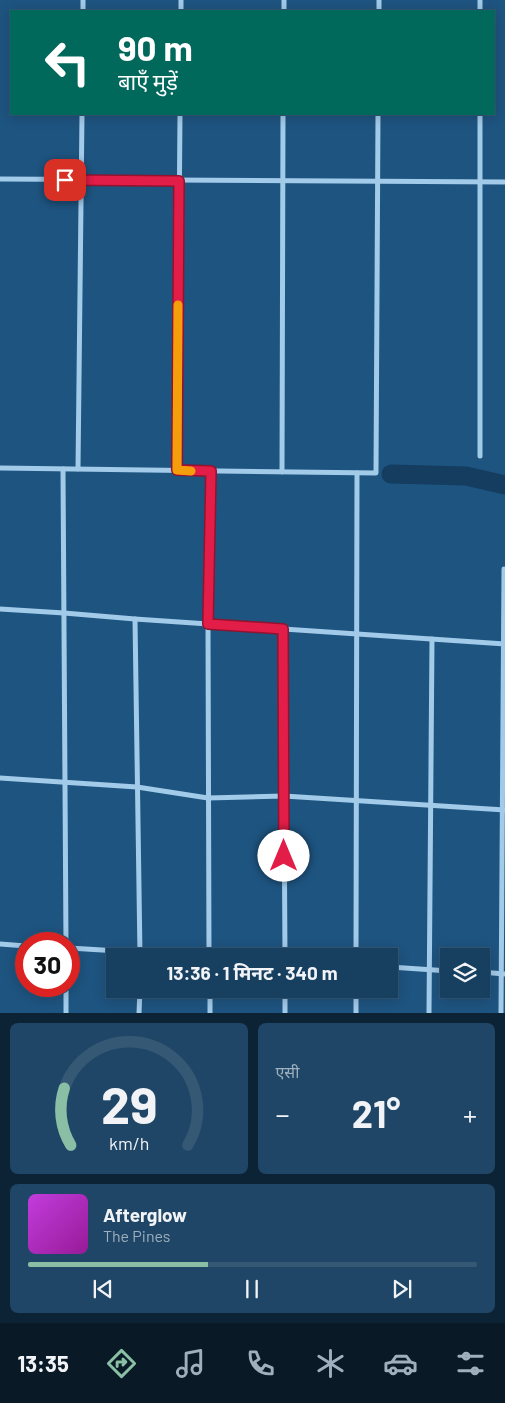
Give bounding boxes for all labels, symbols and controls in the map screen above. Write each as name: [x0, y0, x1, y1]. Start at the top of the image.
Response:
text: 90 m: [118, 26, 193, 68]
icon: left: [35, 30, 100, 95]
text: बाएँ मुड़ें: [118, 68, 178, 94]
pin: [44, 159, 86, 201]
icon: arrive: [51, 166, 79, 194]
position arrow: [257, 829, 309, 881]
speed limit sign: 30: [15, 932, 80, 997]
map controls: [440, 948, 490, 998]
button: layers: [440, 948, 490, 998]
text: 13:36 · 1 मिनट · 340 m: [166, 961, 338, 984]
text: एसी: [276, 1062, 299, 1081]
text: 29: [100, 1072, 157, 1134]
text: 21°: [352, 1090, 401, 1136]
text: −: [276, 1097, 290, 1131]
text: +: [463, 1097, 477, 1131]
text: km/h: [109, 1132, 149, 1154]
text: Afterglow: [103, 1203, 187, 1226]
text: The Pines: [103, 1226, 171, 1245]
icon: previous: [89, 1275, 117, 1303]
icon: pause: [238, 1275, 266, 1303]
icon: next: [388, 1275, 416, 1303]
icon: directions: [104, 1346, 139, 1381]
icon: music: [173, 1346, 208, 1381]
icon: phone: [243, 1346, 278, 1381]
icon: climate: [313, 1346, 348, 1381]
icon: car: [383, 1346, 418, 1381]
icon: filters: [453, 1346, 488, 1381]
text: 13:35: [17, 1350, 69, 1376]

